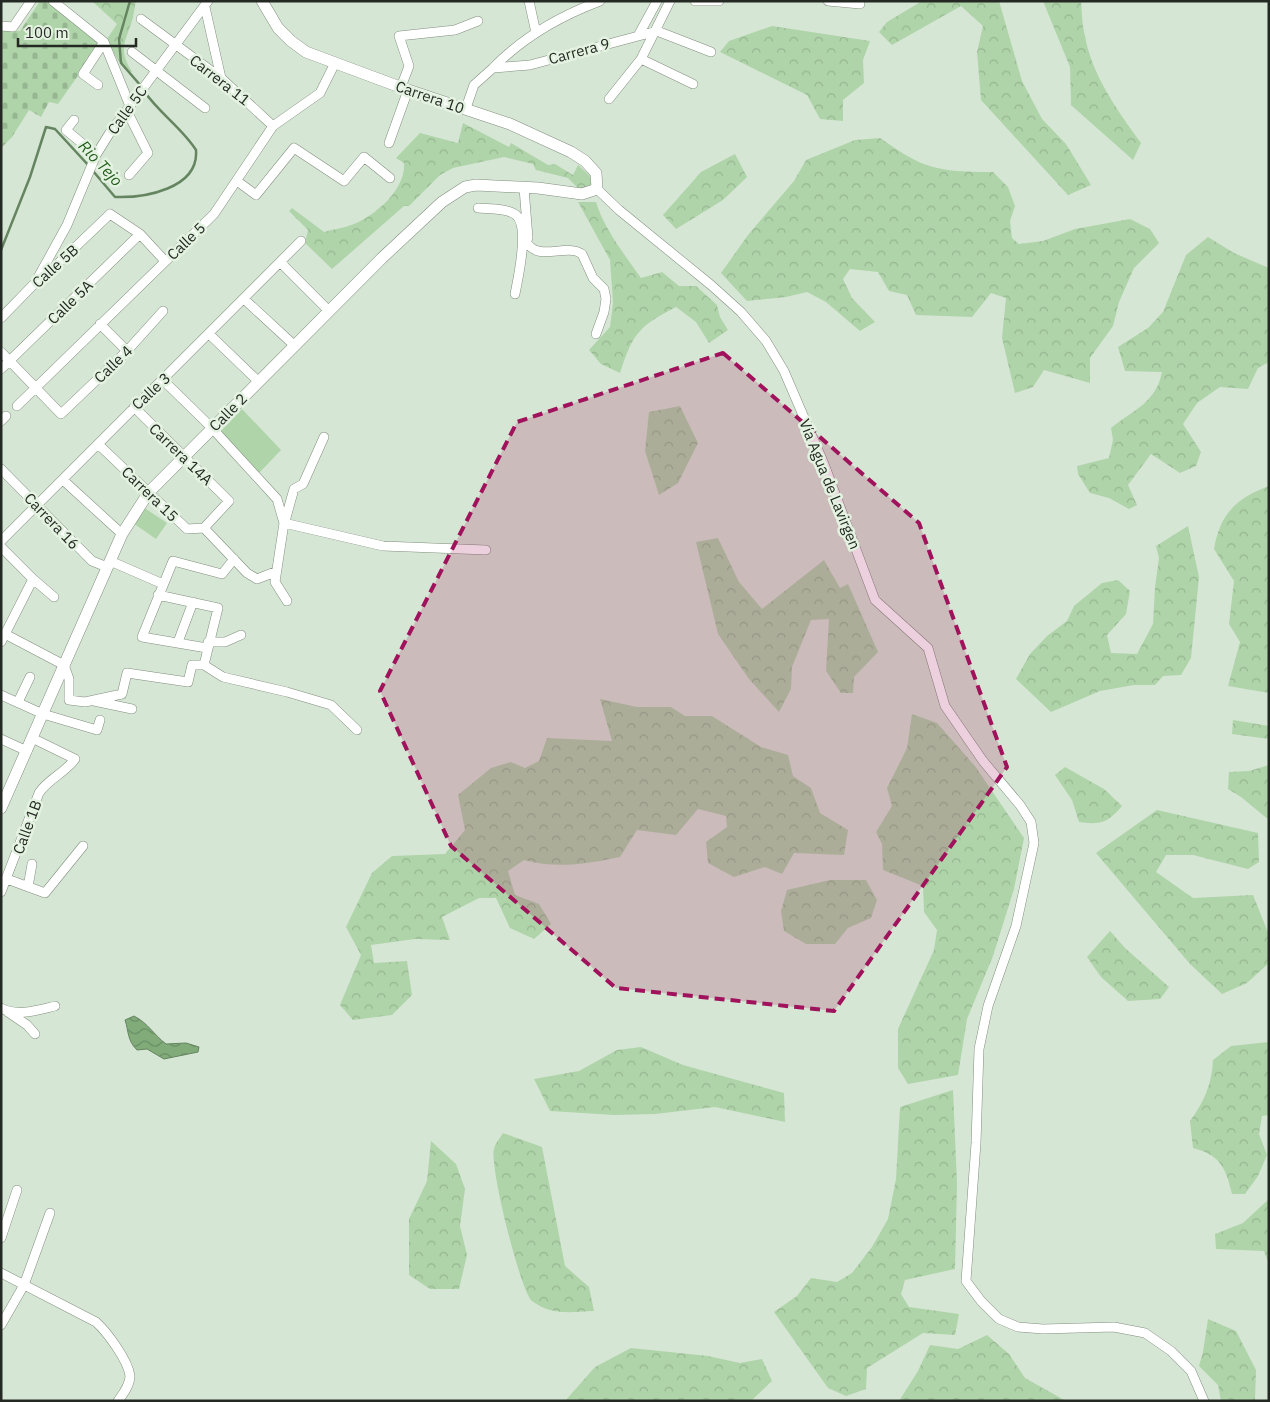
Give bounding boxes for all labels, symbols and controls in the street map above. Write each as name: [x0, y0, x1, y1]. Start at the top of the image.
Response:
scale bar: [18, 15, 135, 47]
text: 100 m: [25, 23, 69, 42]
street label: Carrera 9: [546, 34, 612, 68]
street label: Carrera 11: [186, 51, 254, 109]
street label: Carrera 10: [393, 76, 467, 118]
street label: Calle 5C: [103, 82, 151, 138]
water label: Rio Tejo: [75, 136, 127, 190]
street label: Calle 5: [163, 218, 209, 264]
street label: Calle 5B: [28, 240, 82, 292]
street label: Calle 5A: [43, 276, 97, 328]
street label: Calle 4: [90, 341, 136, 387]
street label: Calle 3: [128, 368, 174, 414]
street label: Calle 2: [205, 389, 251, 435]
street label: Vía Agua de Lavirgen: [795, 416, 865, 552]
street label: Carrera 14A: [145, 419, 217, 489]
street label: Carrera 15: [118, 462, 182, 526]
street label: Carrera 16: [20, 489, 84, 553]
street label: Calle 1B: [8, 797, 46, 857]

